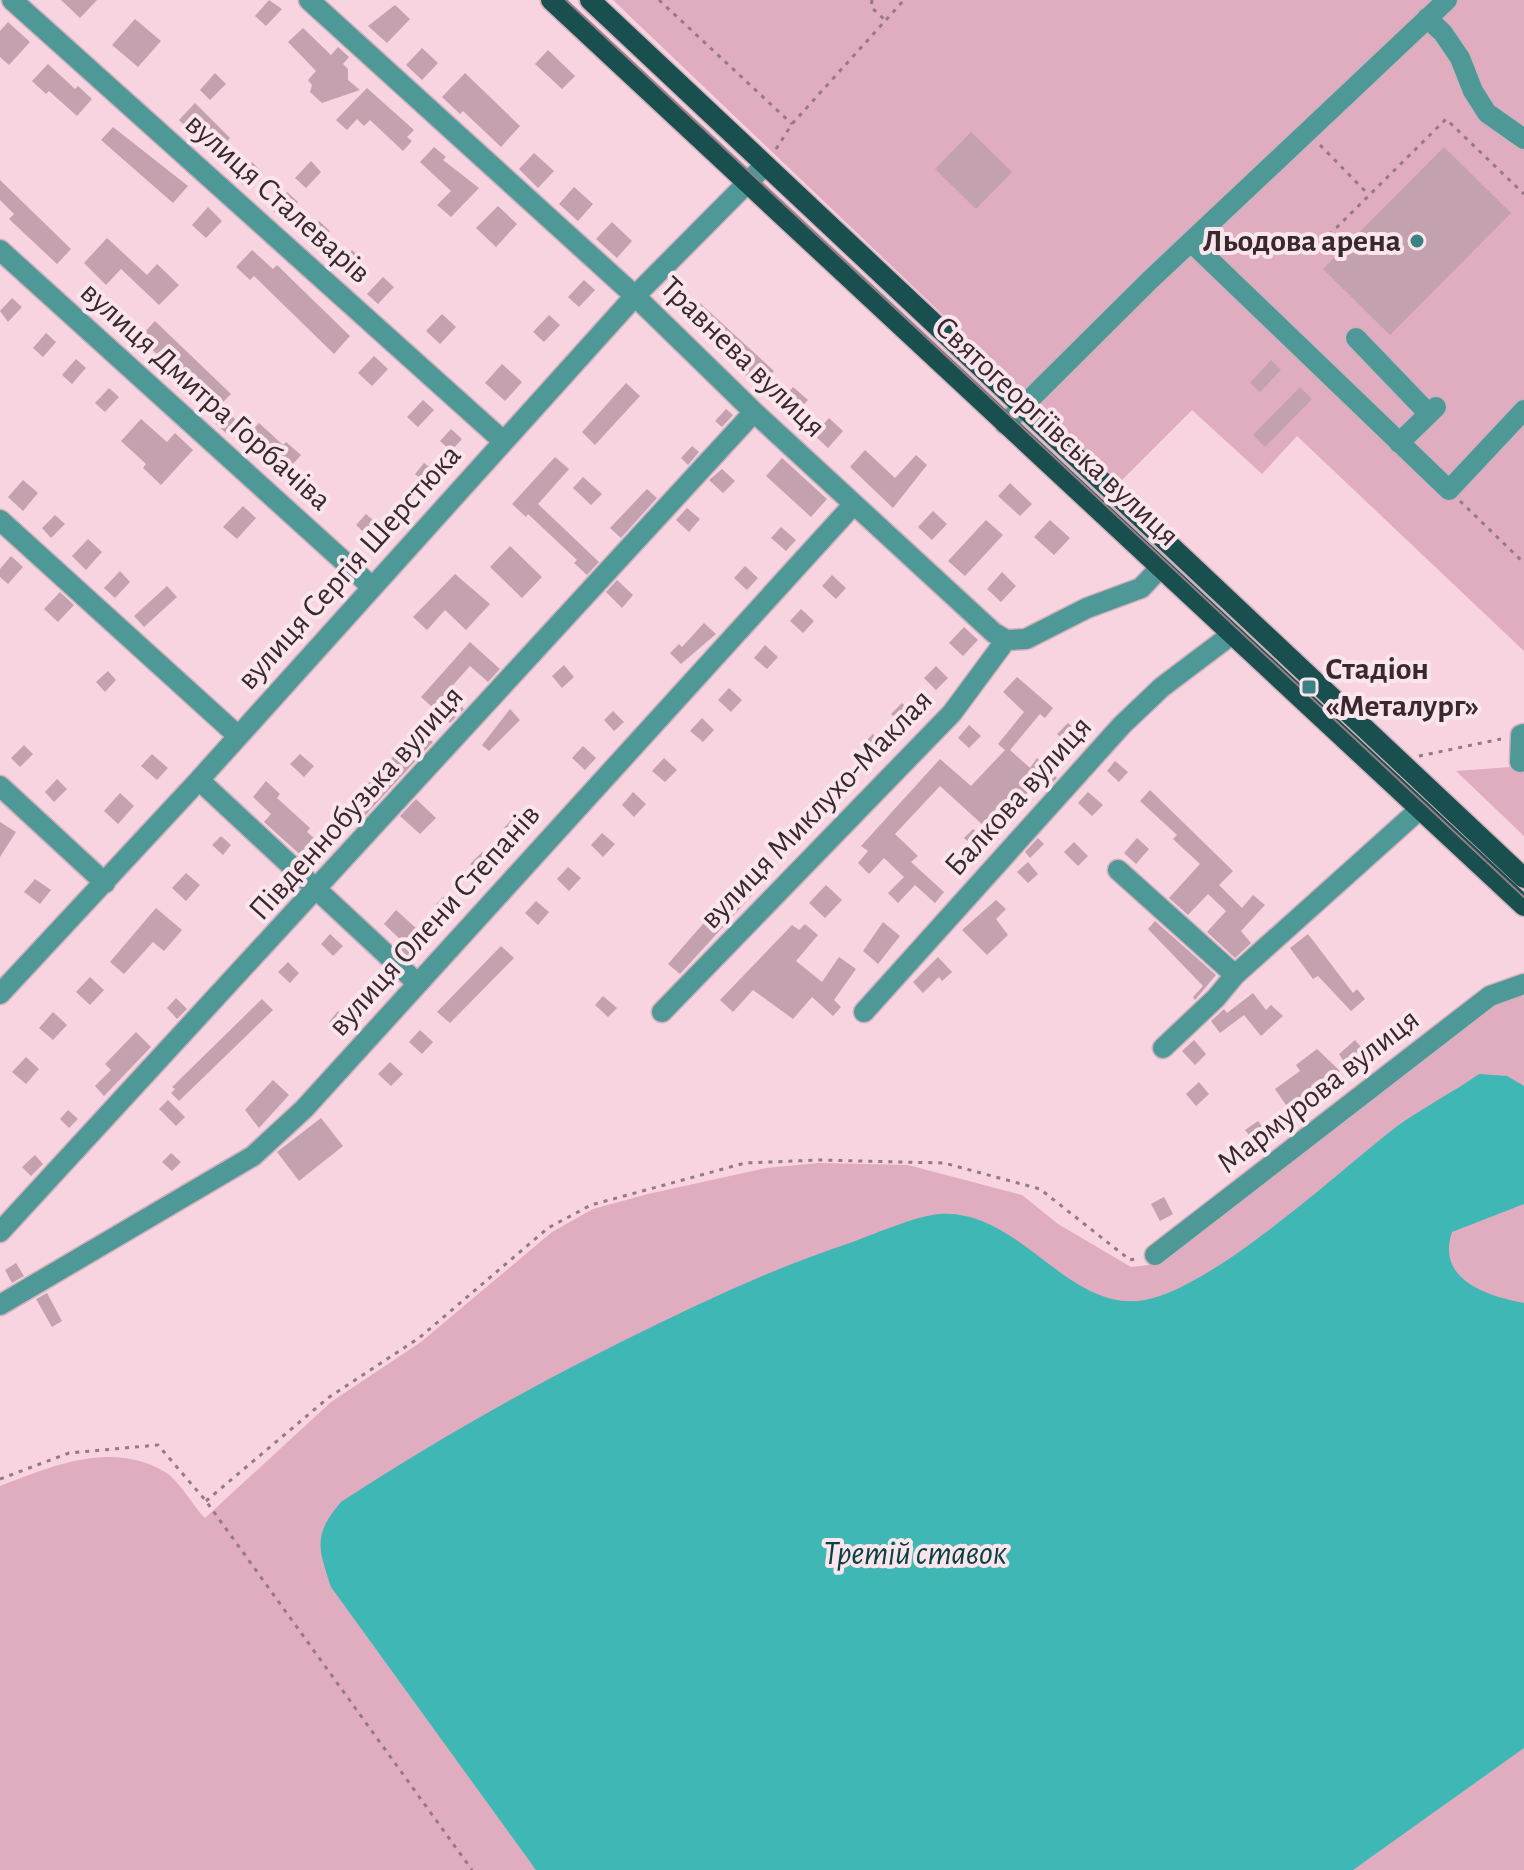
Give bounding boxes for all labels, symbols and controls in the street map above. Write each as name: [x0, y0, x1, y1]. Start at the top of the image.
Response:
street label: вулиця Сталеварів: [179, 107, 377, 289]
place label: Льодова арена: [1203, 225, 1401, 257]
marker: Льодова арена: [1408, 232, 1426, 250]
street label: Травнева вулиця: [654, 271, 832, 443]
street label: вулиця Дмитра Горбачіва: [75, 275, 337, 517]
street label: Святогеоргіївська вулиця: [929, 310, 1185, 552]
street label: вулиця Сергія Шерстюка: [231, 438, 467, 696]
place label: Стадіон «Металург»: [1325, 653, 1479, 722]
marker: Стадіон «Металург»: [1300, 678, 1318, 696]
street label: Південнобузька вулиця: [243, 680, 469, 926]
street label: вулиця Миклухо-Маклая: [694, 683, 938, 935]
street label: Балкова вулиця: [938, 710, 1098, 882]
street label: вулиця Олени Степанів: [322, 798, 546, 1042]
street label: Мармурова вулиця: [1211, 1002, 1425, 1180]
water label: Третій ставок: [823, 1537, 1008, 1571]

